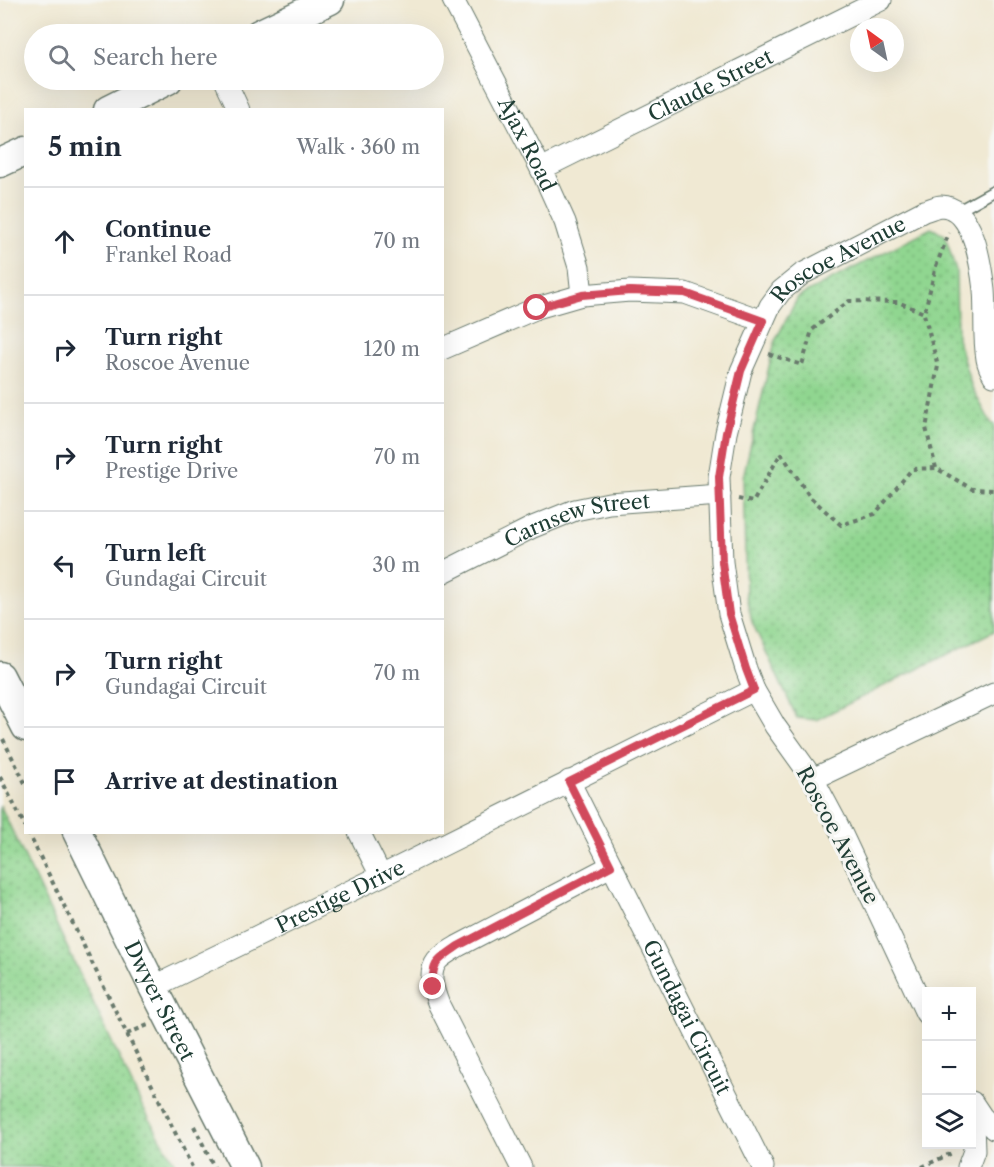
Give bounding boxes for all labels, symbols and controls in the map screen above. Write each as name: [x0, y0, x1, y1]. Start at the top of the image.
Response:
north arrow: [850, 18, 904, 72]
search box: [24, 24, 444, 90]
icon: search: [45, 41, 78, 74]
street label: Claude Street: [644, 43, 777, 126]
text: Search here: [93, 44, 218, 71]
street label: Ajax Road: [493, 92, 562, 195]
text: 5 min: [48, 131, 122, 163]
text: Walk · 360 m: [297, 135, 420, 159]
street label: Roscoe Avenue: [765, 210, 910, 307]
text: Continue: [105, 216, 211, 243]
icon: ahead: [48, 225, 81, 258]
text: 70 m: [374, 229, 420, 253]
text: Frankel Road: [105, 243, 232, 267]
route start: [523, 294, 549, 320]
text: Turn right: [105, 324, 223, 351]
icon: right: [48, 333, 81, 366]
text: 120 m: [363, 337, 420, 361]
text: Roscoe Avenue: [105, 351, 250, 375]
text: Turn right: [105, 432, 223, 459]
icon: right: [48, 441, 81, 474]
text: 70 m: [374, 445, 420, 469]
text: Prestige Drive: [105, 459, 238, 483]
street label: Carnsew Street: [500, 488, 651, 552]
text: Turn left: [105, 540, 206, 567]
icon: left: [48, 549, 81, 582]
text: 30 m: [372, 553, 420, 577]
text: Gundagai Circuit: [105, 567, 267, 591]
text: Turn right: [105, 648, 223, 675]
icon: right: [48, 657, 81, 690]
text: 70 m: [374, 661, 420, 685]
text: Gundagai Circuit: [105, 675, 267, 699]
street label: Roscoe Avenue: [791, 762, 885, 908]
icon: arrive: [48, 765, 81, 798]
text: Arrive at destination: [105, 768, 338, 795]
street label: Prestige Drive: [272, 854, 408, 938]
street label: Gundagai Circuit: [638, 935, 737, 1099]
street label: Dwyer Street: [120, 937, 201, 1065]
route end: [419, 973, 445, 999]
map controls: [922, 987, 976, 1149]
button: +: [922, 987, 976, 1041]
button: −: [922, 1041, 976, 1095]
button: layers: [922, 1095, 976, 1149]

